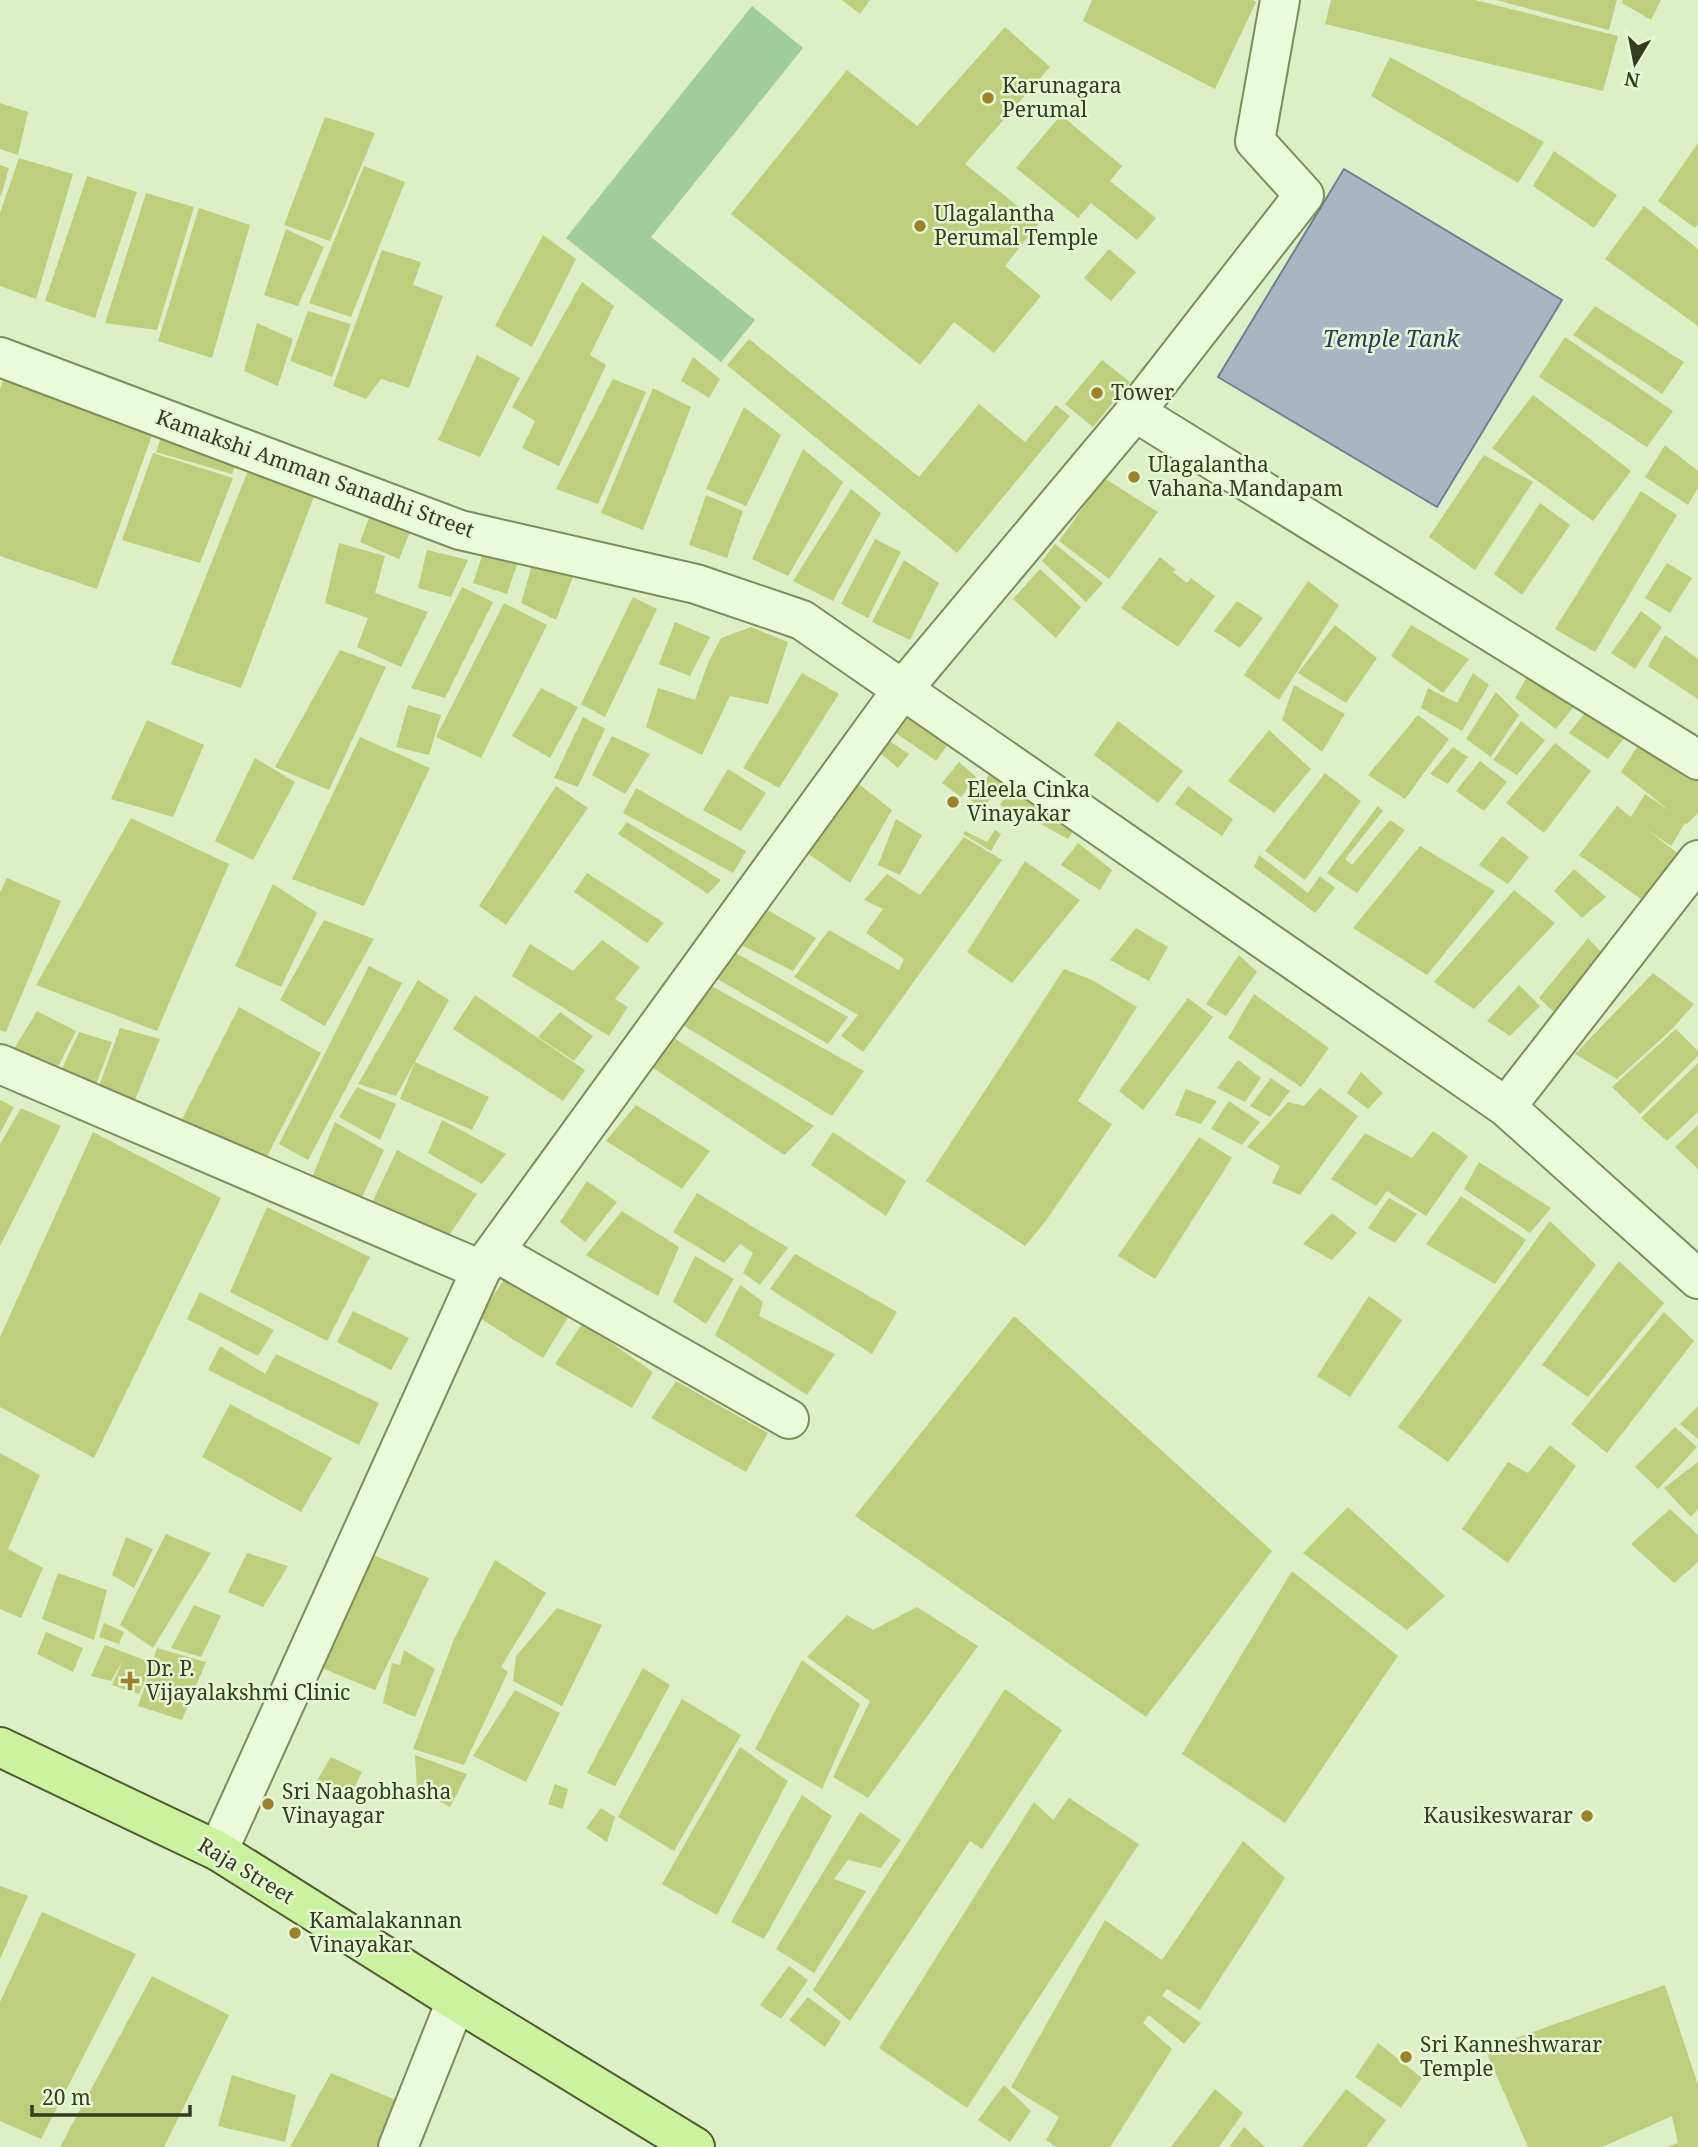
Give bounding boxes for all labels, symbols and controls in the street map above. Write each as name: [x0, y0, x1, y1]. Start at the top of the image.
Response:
north arrow: [1600, 28, 1670, 98]
text: N: [1622, 66, 1642, 94]
place label: Karunagara Perumal: [1002, 71, 1122, 123]
marker: Karunagara Perumal: [980, 90, 996, 106]
place label: Ulagalantha Perumal Temple: [934, 199, 1098, 251]
marker: Ulagalantha Perumal Temple: [912, 218, 928, 234]
water label: Temple Tank: [1323, 322, 1460, 354]
place label: Tower: [1111, 378, 1174, 406]
marker: Tower: [1089, 385, 1105, 401]
street label: Kamakshi Amman Sanadhi Street: [153, 402, 478, 544]
place label: Ulagalantha Vahana Mandapam: [1148, 450, 1343, 502]
marker: Ulagalantha Vahana Mandapam: [1126, 469, 1142, 485]
place label: Eleela Cinka Vinayakar: [967, 775, 1090, 827]
marker: Eleela Cinka Vinayakar: [945, 794, 961, 810]
place label: Dr. P. Vijayalakshmi Clinic: [146, 1654, 350, 1706]
marker: Dr. P. Vijayalakshmi Clinic: [120, 1671, 140, 1691]
place label: Sri Naagobhasha Vinayagar: [282, 1777, 451, 1829]
marker: Sri Naagobhasha Vinayagar: [260, 1796, 276, 1812]
place label: Kausikeswarar: [1423, 1801, 1573, 1829]
marker: Kausikeswarar: [1579, 1808, 1595, 1824]
street label: Raja Street: [193, 1830, 300, 1910]
place label: Kamalakannan Vinayakar: [309, 1906, 462, 1958]
marker: Kamalakannan Vinayakar: [287, 1925, 303, 1941]
place label: Sri Kanneshwarar Temple: [1420, 2030, 1602, 2082]
marker: Sri Kanneshwarar Temple: [1398, 2049, 1414, 2065]
scale bar: [32, 2074, 189, 2118]
text: 20 m: [42, 2083, 91, 2111]

